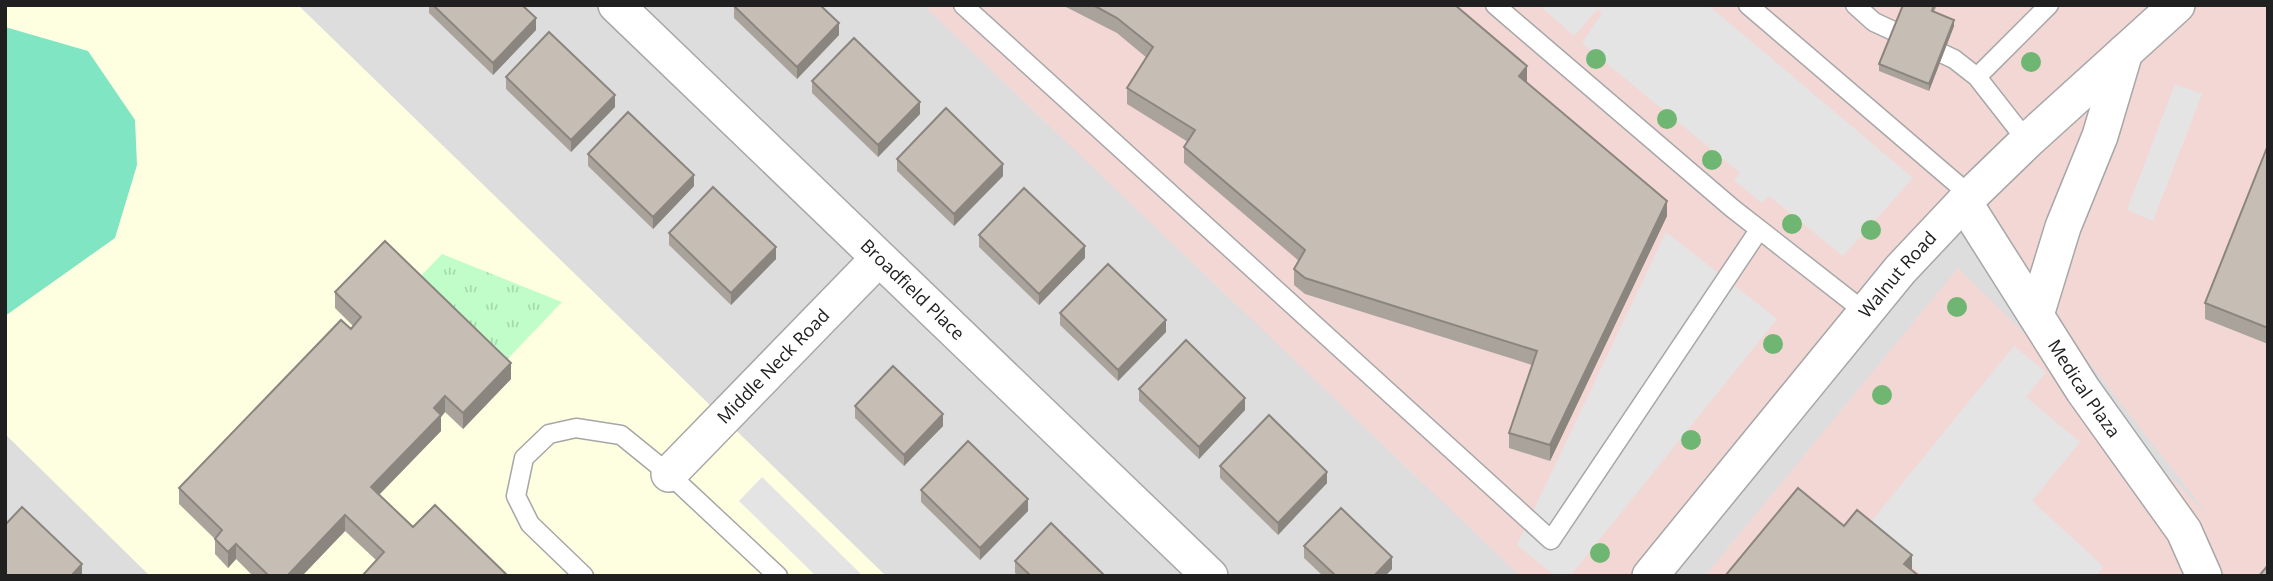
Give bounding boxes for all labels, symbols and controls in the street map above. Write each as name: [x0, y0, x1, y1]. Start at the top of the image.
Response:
street label: Walnut Road: [1853, 226, 1941, 323]
street label: Broadfield Place: [856, 233, 970, 345]
street label: Middle Neck Road: [711, 303, 834, 428]
street label: Medical Plaza: [2043, 335, 2126, 442]

